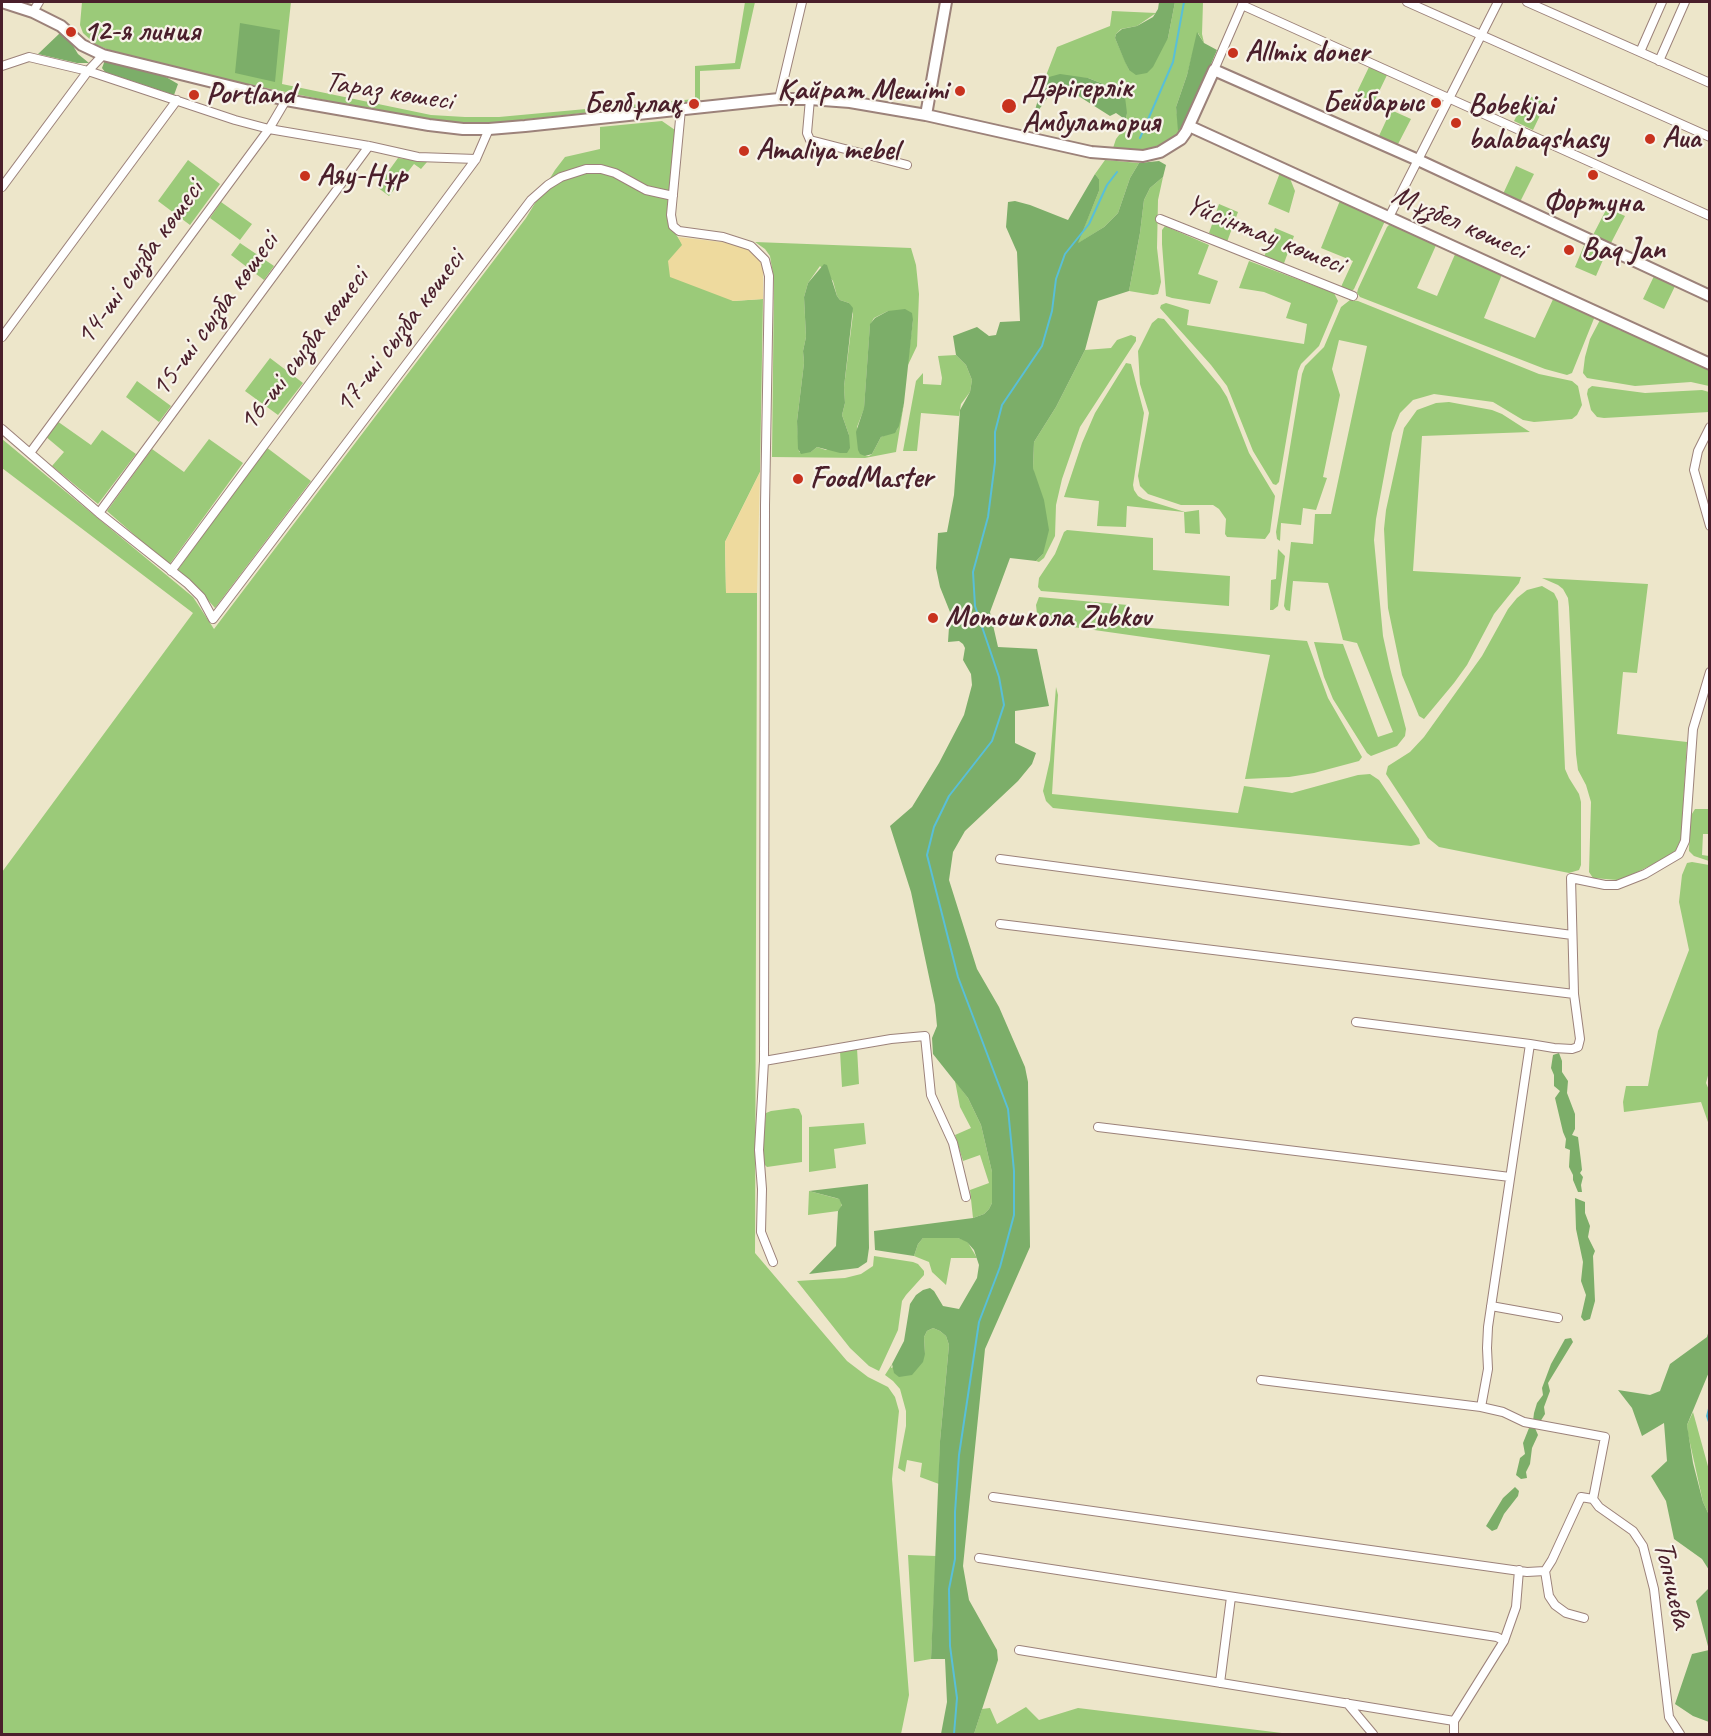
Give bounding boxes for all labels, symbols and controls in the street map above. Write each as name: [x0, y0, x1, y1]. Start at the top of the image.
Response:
place label: 12-я линия: [83, 14, 200, 50]
marker: 12-я линия: [64, 25, 78, 39]
place label: Allmix doner: [1245, 35, 1369, 71]
marker: Allmix doner: [1226, 46, 1240, 60]
street label: Тараз көшесі: [322, 64, 456, 120]
place label: Дәрігерлік Амбулатория: [1022, 71, 1160, 142]
place label: Қайрат Мешіті: [777, 73, 948, 109]
place label: Portland: [206, 77, 294, 113]
marker: Қайрат Мешіті: [953, 84, 967, 98]
place label: Бейбарыс: [1322, 85, 1424, 121]
place label: Белбұлақ: [584, 86, 682, 122]
marker: Portland: [187, 88, 201, 102]
place label: Bobekjai balabaqshasy: [1468, 88, 1608, 158]
marker: Бейбарыс: [1429, 96, 1443, 110]
marker: Белбұлақ: [687, 97, 701, 111]
marker: Дәрігерлік Амбулатория: [1000, 97, 1018, 115]
marker: Bobekjai balabaqshasy: [1449, 116, 1463, 130]
place label: Aua: [1662, 121, 1700, 157]
marker: Aua: [1643, 132, 1657, 146]
place label: Amaliya mebel: [756, 133, 899, 169]
marker: Amaliya mebel: [737, 144, 751, 158]
place label: Аяу-Нұр: [317, 158, 407, 194]
marker: Фортуна: [1586, 168, 1600, 182]
marker: Аяу-Нұр: [298, 169, 312, 183]
street label: 14-ші сызба көшесі: [68, 173, 212, 353]
street label: Мұзбел көшесі: [1386, 177, 1532, 269]
place label: Фортуна: [1543, 185, 1643, 221]
street label: Үйсінтау көшесі: [1180, 187, 1350, 283]
street label: 15-ші сызба көшесі: [143, 225, 287, 405]
place label: Baq Jan: [1581, 232, 1665, 268]
street label: 17-ші сызба көшесі: [327, 243, 473, 421]
marker: Baq Jan: [1562, 243, 1576, 257]
street label: 16-ші сызба көшесі: [231, 261, 377, 439]
place label: FoodMaster: [810, 461, 933, 497]
marker: FoodMaster: [791, 472, 805, 486]
place label: Мотошкола Zubkov: [945, 600, 1151, 636]
marker: Мотошкола Zubkov: [926, 611, 940, 625]
street label: Топчиева: [1645, 1538, 1699, 1632]

